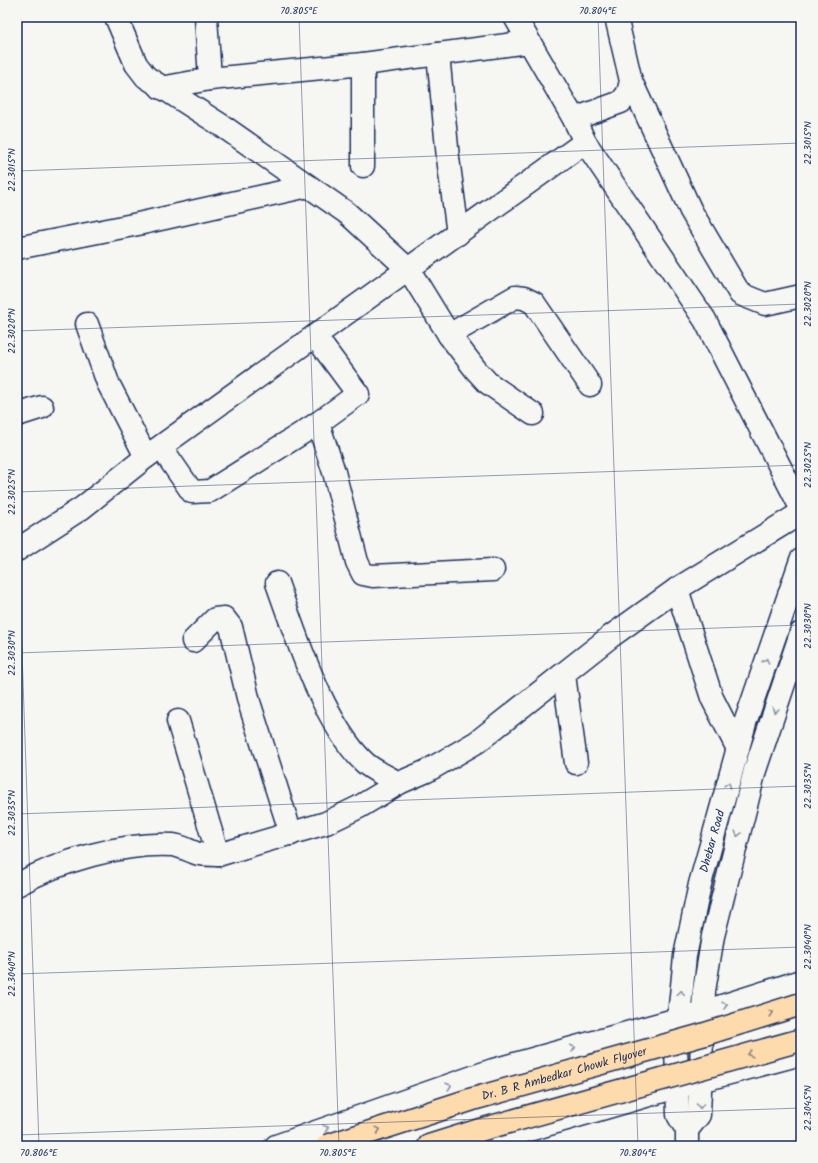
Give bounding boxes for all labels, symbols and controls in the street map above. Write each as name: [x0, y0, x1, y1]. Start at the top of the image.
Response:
text: 70.805°E: [280, 3, 319, 19]
text: 70.804°E: [579, 3, 618, 19]
text: 22.3015°N: [800, 121, 816, 165]
text: 22.3015°N: [4, 148, 20, 192]
text: 22.3020°N: [800, 281, 816, 327]
text: 22.3020°N: [4, 308, 20, 354]
text: 22.3025°N: [800, 442, 816, 488]
text: 22.3025°N: [4, 469, 20, 515]
text: 22.3030°N: [800, 603, 816, 649]
text: 22.3030°N: [4, 630, 20, 676]
one-way arrow: [762, 657, 770, 664]
one-way arrow: [771, 706, 780, 713]
text: 22.3035°N: [800, 763, 816, 809]
one-way arrow: [723, 781, 732, 788]
text: 22.3035°N: [4, 790, 20, 836]
street label: Dhebar Road: [694, 807, 730, 875]
one-way arrow: [734, 830, 743, 837]
text: 22.3040°N: [800, 924, 816, 970]
text: 22.3040°N: [4, 951, 20, 997]
one-way arrow: [676, 990, 685, 996]
one-way arrow: [721, 1001, 728, 1010]
one-way arrow: [767, 1009, 774, 1018]
street label: Dr. B R Ambedkar Chowk Flyover: [479, 1041, 650, 1106]
one-way arrow: [569, 1044, 576, 1053]
one-way arrow: [747, 1049, 754, 1058]
one-way arrow: [445, 1082, 452, 1090]
text: 22.3045°N: [800, 1085, 816, 1131]
one-way arrow: [695, 1103, 704, 1109]
one-way arrow: [322, 1125, 329, 1133]
one-way arrow: [374, 1126, 381, 1135]
text: 70.806°E: [20, 1145, 59, 1161]
text: 70.805°E: [319, 1145, 358, 1161]
text: 70.804°E: [619, 1145, 658, 1161]

